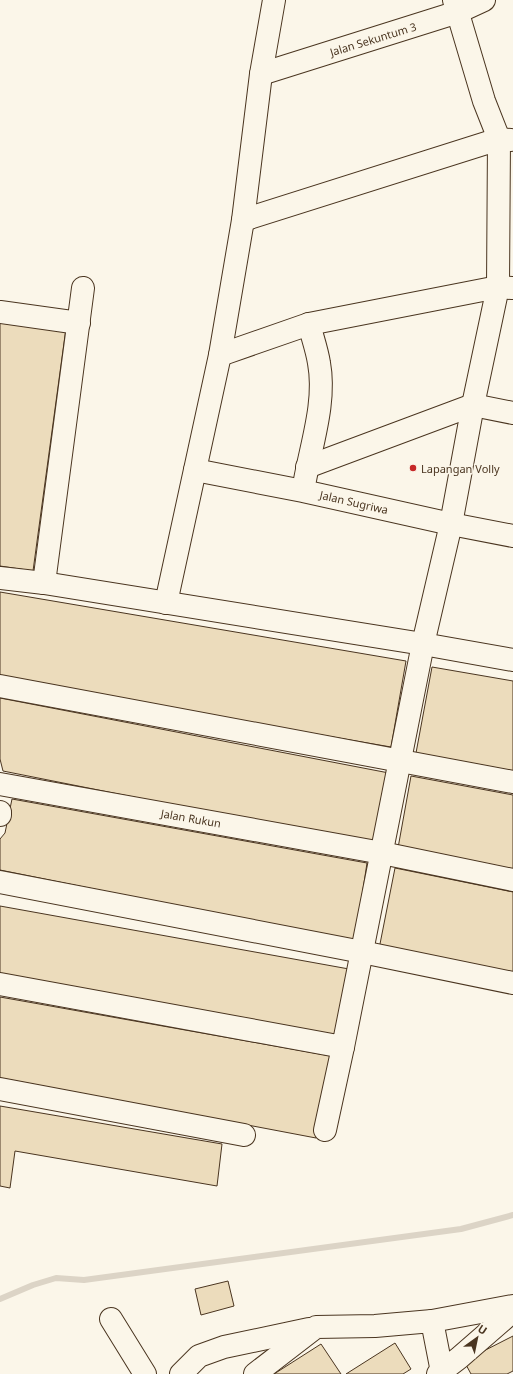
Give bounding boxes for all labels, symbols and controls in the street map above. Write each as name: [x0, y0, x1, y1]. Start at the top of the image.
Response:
street label: Jalan Sekuntum 3: [327, 19, 418, 60]
place label: Lapangan Volly: [421, 461, 500, 476]
marker: Lapangan Volly: [408, 463, 418, 473]
street label: Jalan Sugriwa: [317, 487, 390, 517]
street label: Jalan Rukun: [159, 805, 222, 831]
north arrow: [457, 1318, 497, 1358]
text: U: [475, 1321, 490, 1338]

